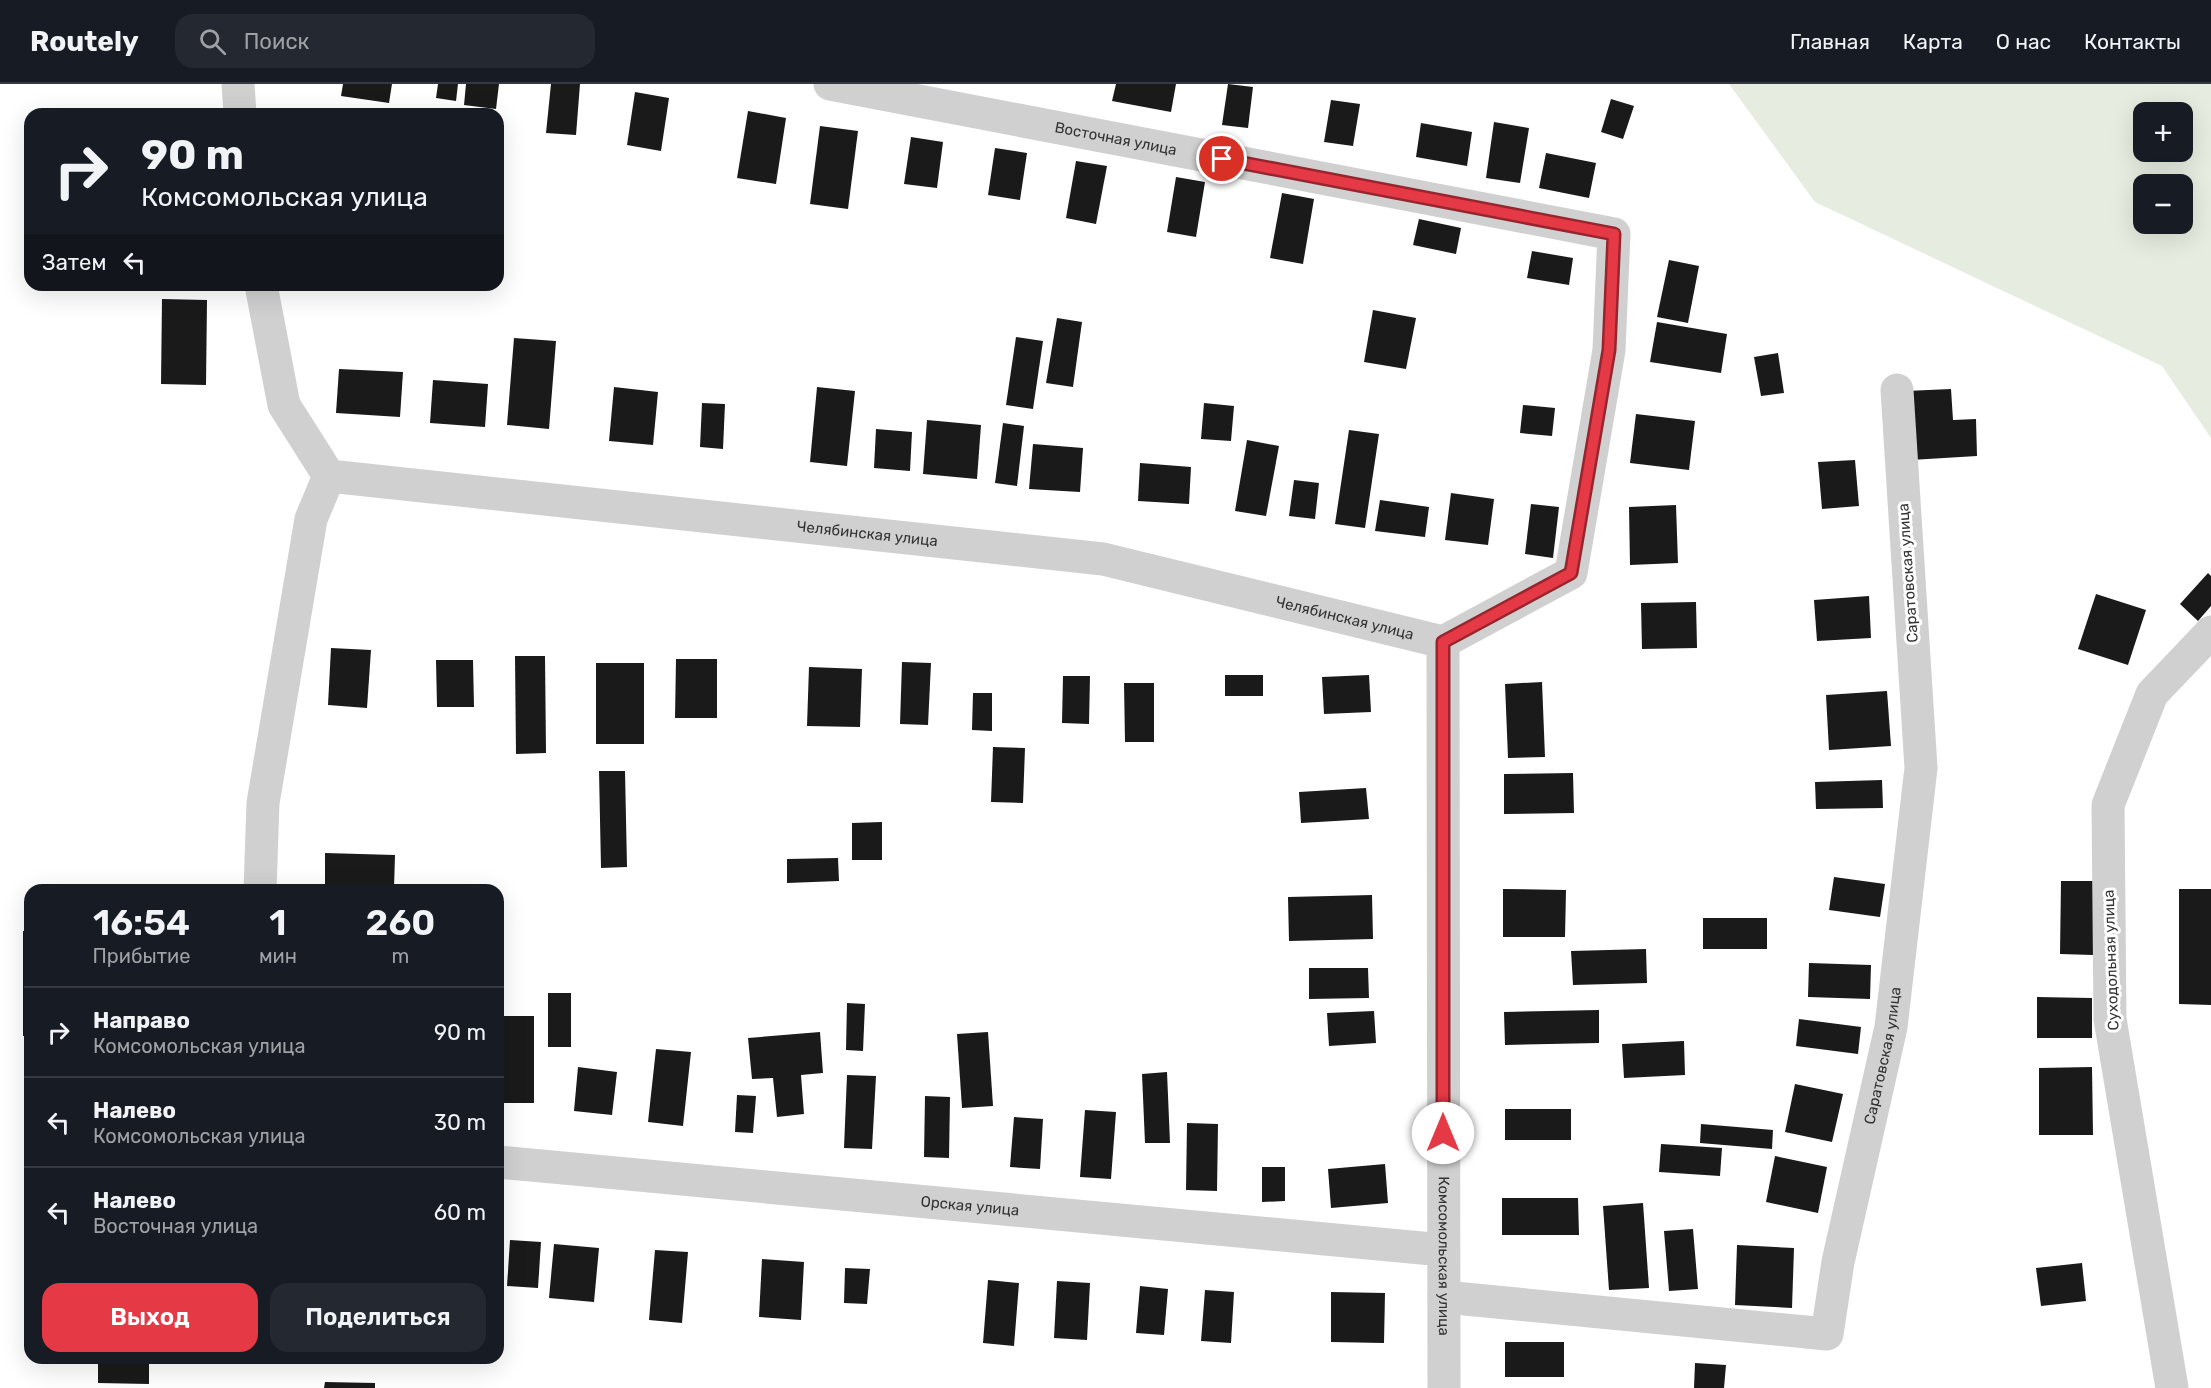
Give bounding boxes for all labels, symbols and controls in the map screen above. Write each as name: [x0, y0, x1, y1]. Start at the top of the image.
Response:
search box: [175, 14, 595, 68]
text: Routely: [30, 25, 139, 58]
icon: search: [196, 25, 229, 58]
text: Поиск: [244, 28, 309, 55]
text: Главная: [1790, 29, 1870, 54]
text: Карта: [1903, 29, 1963, 54]
text: О нас: [1996, 29, 2051, 54]
text: Контакты: [2084, 29, 2181, 54]
map controls: [2133, 102, 2193, 234]
button: +: [2133, 102, 2193, 162]
street label: Восточная улица: [1053, 118, 1178, 159]
text: 90 m: [141, 130, 244, 180]
icon: right: [42, 132, 120, 210]
pin: [1196, 133, 1247, 184]
icon: arrive: [1205, 142, 1238, 175]
button: −: [2133, 174, 2193, 234]
text: Комсомольская улица: [141, 181, 428, 213]
icon: left: [118, 246, 151, 279]
text: Затем: [42, 249, 106, 276]
street label: Саратовская улица: [1894, 503, 1922, 643]
street label: Челябинская улица: [796, 517, 939, 550]
street label: Челябинская улица: [1274, 592, 1416, 644]
street label: Суходольная улица: [2100, 889, 2122, 1031]
text: 16:54: [93, 901, 190, 944]
text: 1: [269, 901, 287, 944]
text: 260: [366, 901, 435, 944]
text: Прибытие: [93, 944, 190, 968]
text: мин: [259, 944, 297, 968]
text: m: [392, 944, 409, 968]
street label: Саратовская улица: [1860, 986, 1905, 1126]
text: Направо: [93, 1007, 190, 1034]
icon: right: [42, 1016, 75, 1049]
text: 90 m: [434, 1019, 486, 1046]
text: Комсомольская улица: [93, 1034, 306, 1058]
text: Налево: [93, 1097, 176, 1124]
position arrow: [1411, 1101, 1475, 1165]
icon: left: [42, 1106, 75, 1139]
text: 30 m: [434, 1109, 486, 1136]
text: Комсомольская улица: [93, 1124, 306, 1148]
street label: Комсомольская улица: [1435, 1176, 1453, 1336]
text: Налево: [93, 1187, 176, 1214]
street label: Орская улица: [920, 1192, 1020, 1219]
icon: left: [42, 1196, 75, 1229]
text: 60 m: [434, 1199, 486, 1226]
text: Восточная улица: [93, 1214, 258, 1238]
button: Выход: [42, 1283, 258, 1352]
button: Поделиться: [270, 1283, 486, 1352]

